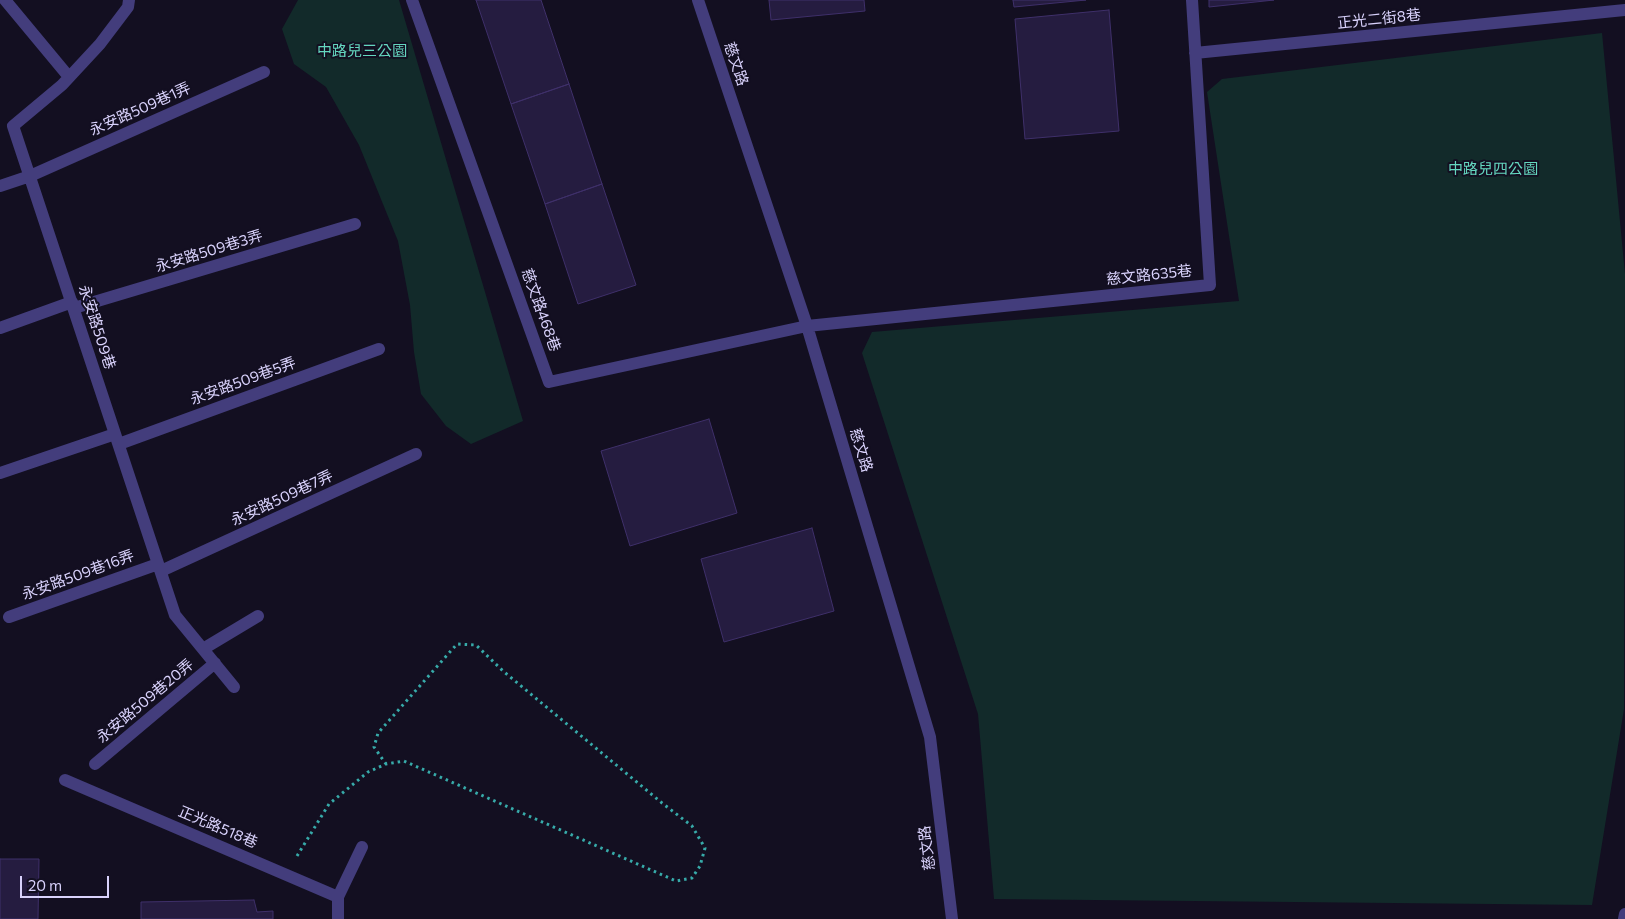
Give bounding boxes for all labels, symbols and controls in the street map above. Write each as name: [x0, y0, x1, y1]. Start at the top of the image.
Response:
street label: 正光二街8巷: [1336, 6, 1422, 32]
street label: 慈文路: [720, 40, 752, 88]
park label: 中路兒三公園: [317, 42, 407, 60]
street label: 永安路509巷1弄: [87, 79, 193, 139]
park label: 中路兒四公園: [1448, 160, 1538, 178]
street label: 永安路509巷3弄: [153, 226, 265, 276]
street label: 慈文路635巷: [1105, 262, 1193, 288]
street label: 慈文路468巷: [518, 266, 564, 354]
street label: 永安路509巷: [75, 283, 119, 371]
street label: 永安路509巷5弄: [188, 354, 298, 408]
street label: 慈文路: [846, 426, 876, 474]
street label: 永安路509巷7弄: [228, 467, 336, 529]
street label: 永安路509巷16弄: [19, 546, 137, 604]
street label: 永安路509巷20弄: [93, 655, 197, 747]
street label: 正光路518巷: [176, 802, 260, 852]
street label: 慈文路: [915, 825, 939, 871]
scale bar: [22, 866, 111, 898]
text: 20 m: [28, 876, 62, 894]

